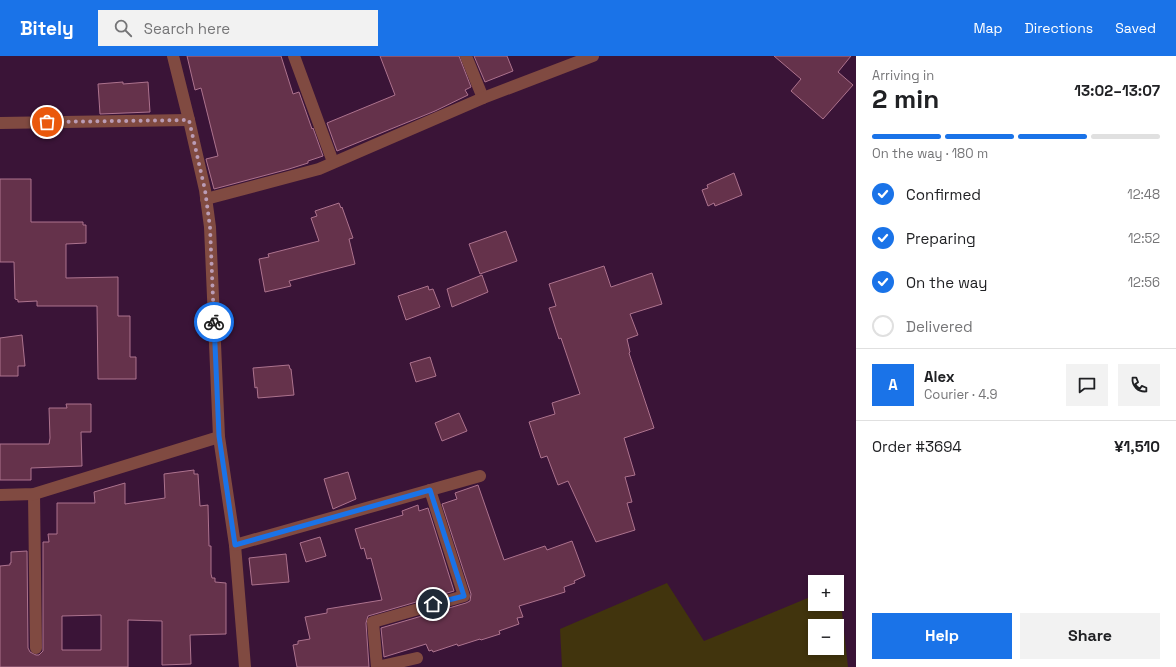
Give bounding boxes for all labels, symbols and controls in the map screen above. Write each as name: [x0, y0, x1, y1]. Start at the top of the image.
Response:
search box: [98, 10, 378, 46]
text: Bitely: [20, 16, 74, 41]
icon: search: [112, 17, 134, 39]
text: Search here: [144, 19, 230, 38]
text: Map: [973, 19, 1003, 37]
text: Directions: [1025, 19, 1093, 37]
text: Saved: [1115, 19, 1156, 37]
text: Arriving in: [872, 67, 934, 84]
text: 13:02–13:07: [1074, 81, 1160, 100]
text: 2 min: [872, 82, 939, 116]
pin: [30, 105, 64, 139]
icon: bag: [36, 111, 58, 133]
text: On the way · 180 m: [872, 145, 988, 162]
icon: check: [872, 183, 894, 205]
text: Confirmed: [906, 185, 981, 204]
text: 12:48: [1127, 186, 1160, 203]
icon: check: [872, 227, 894, 249]
text: Preparing: [906, 229, 976, 248]
text: 12:52: [1128, 230, 1160, 247]
icon: check: [872, 271, 894, 293]
text: On the way: [906, 273, 987, 292]
text: 12:56: [1128, 274, 1160, 291]
courier: [194, 302, 234, 342]
icon: bike: [203, 311, 225, 333]
text: Delivered: [906, 317, 973, 336]
button: chat: [1066, 364, 1108, 406]
button: phone: [1118, 364, 1160, 406]
text: Alex: [924, 367, 955, 386]
text: A: [888, 375, 898, 394]
text: Courier · 4.9: [924, 386, 998, 403]
text: Order #3694: [872, 437, 962, 456]
text: ¥1,510: [1114, 437, 1160, 456]
map controls: [808, 575, 844, 655]
button: +: [808, 575, 844, 611]
pin: [416, 587, 450, 621]
icon: home: [422, 593, 444, 615]
button: Help: [872, 613, 1012, 659]
button: Share: [1020, 613, 1160, 659]
button: −: [808, 619, 844, 655]

